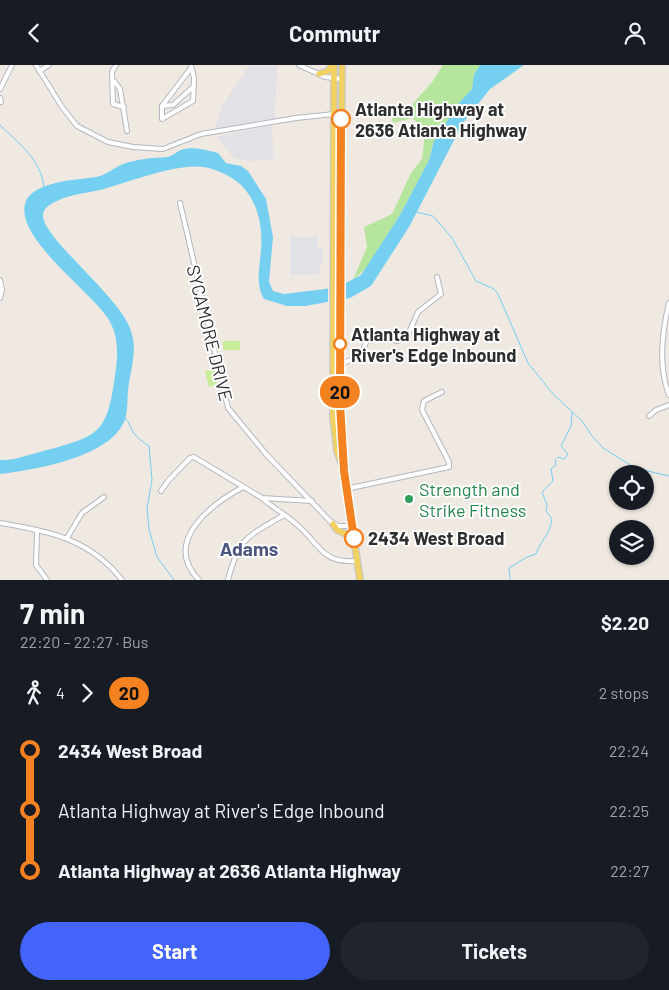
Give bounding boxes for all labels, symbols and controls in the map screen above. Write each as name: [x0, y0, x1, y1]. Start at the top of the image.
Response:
icon: back: [20, 19, 48, 47]
icon: person: [621, 19, 649, 47]
text: Commutr: [289, 20, 380, 46]
place label: Atlanta Highway at 2636 Atlanta Highway: [355, 98, 527, 141]
marker: Atlanta Highway at 2636 Atlanta Highway: [331, 109, 351, 129]
street label: SYCAMORE DRIVE: [182, 263, 238, 403]
place label: Atlanta Highway at River's Edge Inbound: [351, 323, 516, 366]
marker: Atlanta Highway at River's Edge Inbound: [333, 337, 347, 351]
line badge: 20: [318, 376, 362, 408]
text: 20: [330, 381, 350, 403]
map controls: [609, 465, 654, 565]
button: locate: [609, 465, 654, 510]
place label: Strength and Strike Fitness: [419, 478, 527, 521]
marker: Strength and Strike Fitness: [403, 493, 415, 505]
button: layers: [609, 520, 654, 565]
place label: 2434 West Broad: [368, 527, 505, 549]
marker: 2434 West Broad: [344, 528, 364, 548]
district label: Adams: [220, 537, 278, 560]
text: 7 min: [20, 596, 85, 630]
text: $2.20: [601, 611, 649, 634]
text: 22:20 – 22:27 · Bus: [20, 632, 148, 651]
icon: walk: [20, 679, 48, 707]
icon: forward: [73, 679, 101, 707]
text: 20: [119, 682, 139, 704]
text: 4: [56, 683, 65, 702]
text: 2 stops: [599, 683, 649, 702]
text: 2434 West Broad: [58, 739, 202, 762]
text: 22:24: [609, 741, 649, 760]
text: Atlanta Highway at River's Edge Inbound: [58, 799, 385, 822]
text: 22:25: [610, 801, 649, 820]
text: Atlanta Highway at 2636 Atlanta Highway: [58, 859, 401, 882]
text: 22:27: [610, 861, 649, 880]
button: Start: [20, 922, 330, 980]
button: Tickets: [340, 922, 649, 980]

